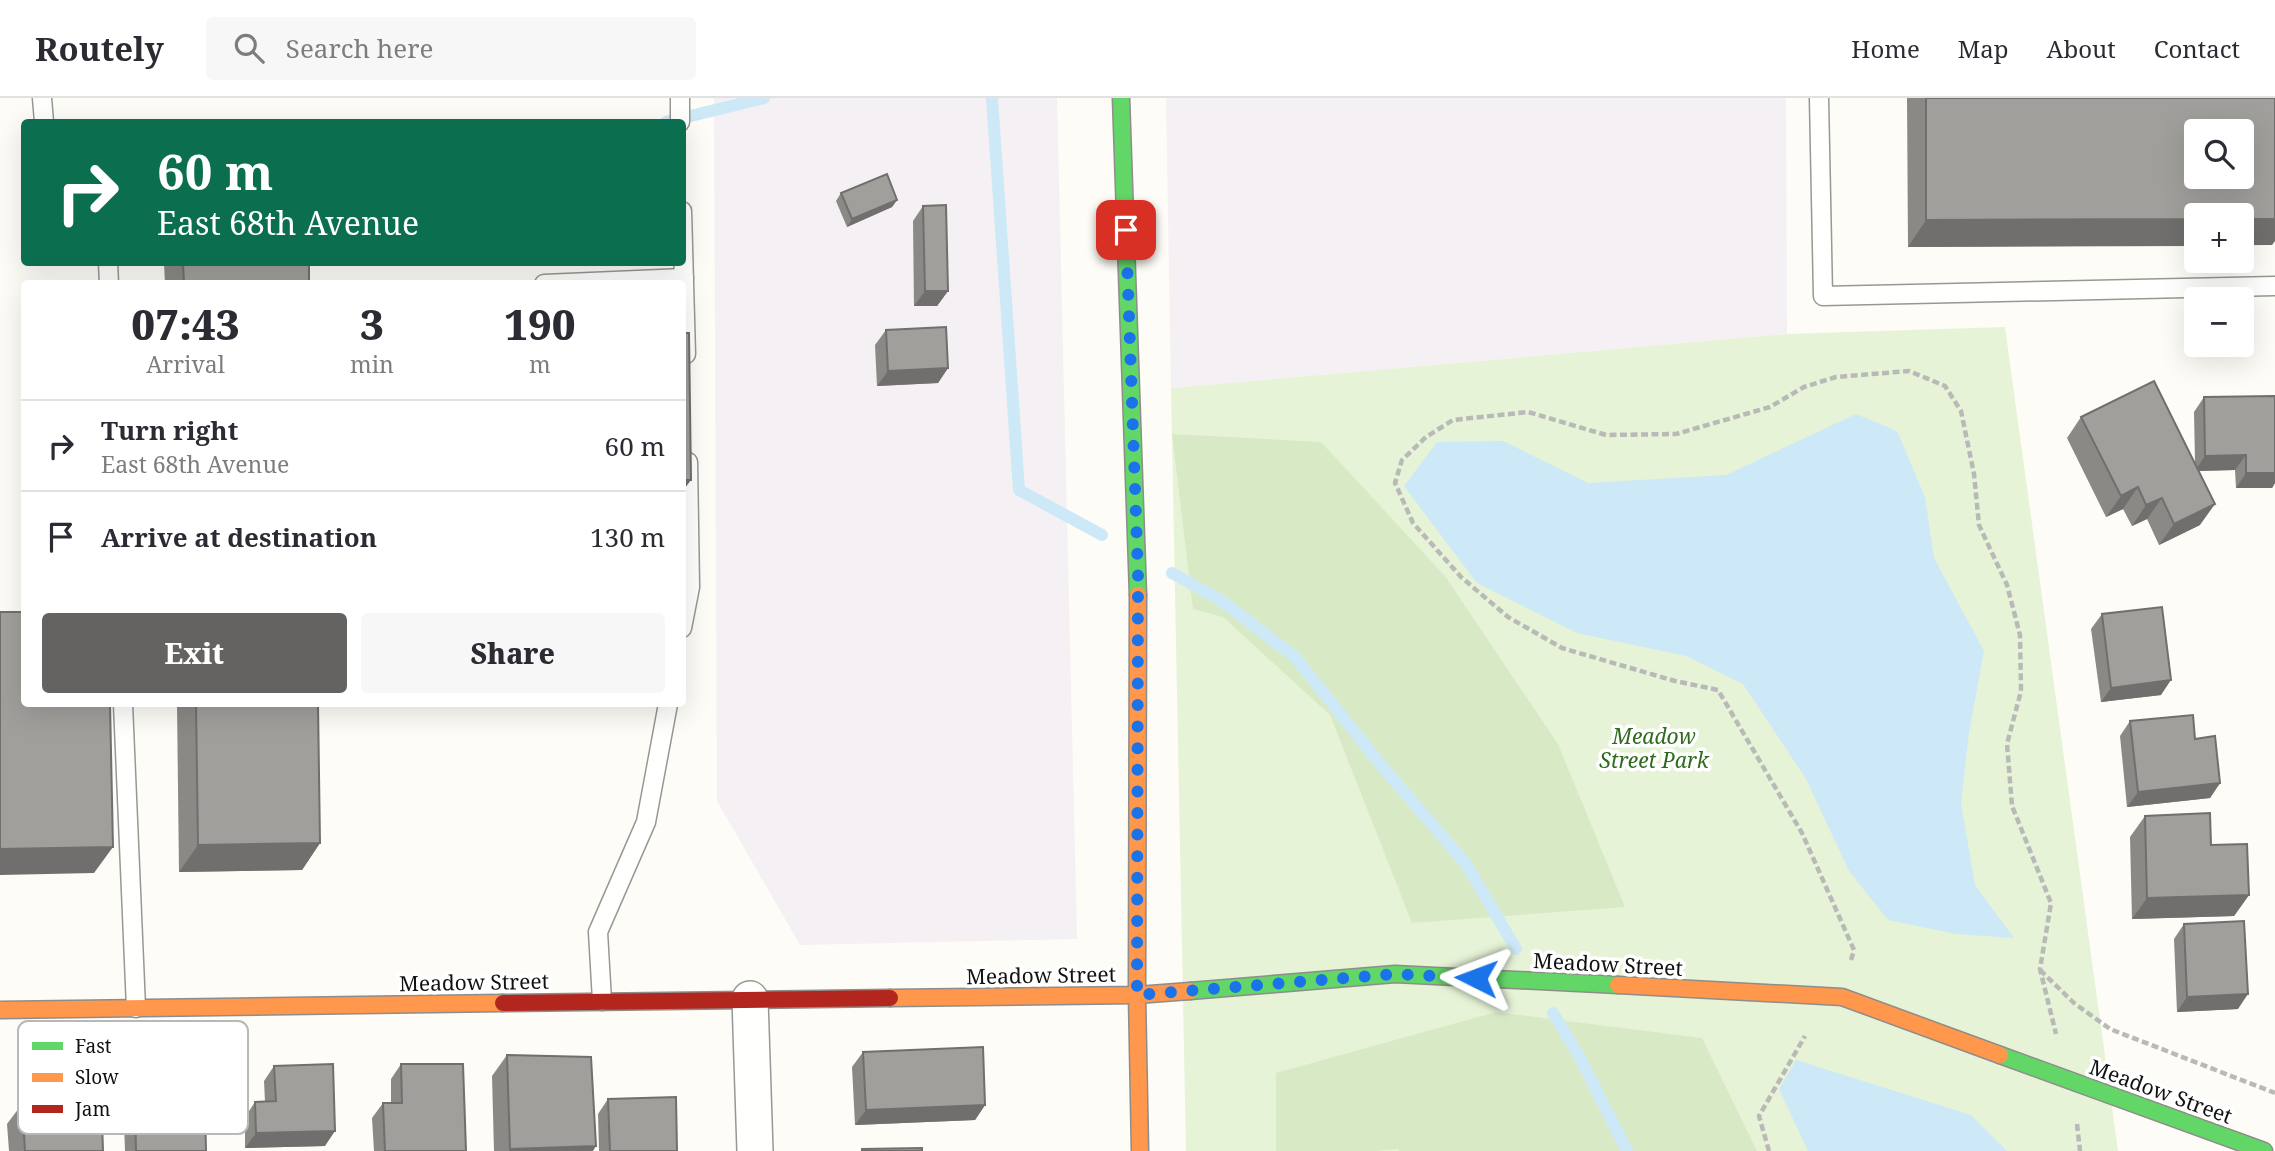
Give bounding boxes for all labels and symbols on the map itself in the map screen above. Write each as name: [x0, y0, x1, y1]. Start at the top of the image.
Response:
pin: [1096, 200, 1156, 260]
park label: Meadow Street Park: [1599, 722, 1710, 774]
position arrow: [1439, 941, 1513, 1015]
street label: Meadow Street: [1532, 946, 1684, 982]
street label: Meadow Street: [966, 960, 1116, 990]
street label: Meadow Street: [399, 967, 549, 997]
legend: [18, 1021, 248, 1134]
text: Fast: [75, 1033, 112, 1059]
street label: Meadow Street: [2086, 1052, 2236, 1130]
text: Slow: [75, 1064, 119, 1090]
text: Jam: [74, 1096, 110, 1122]

